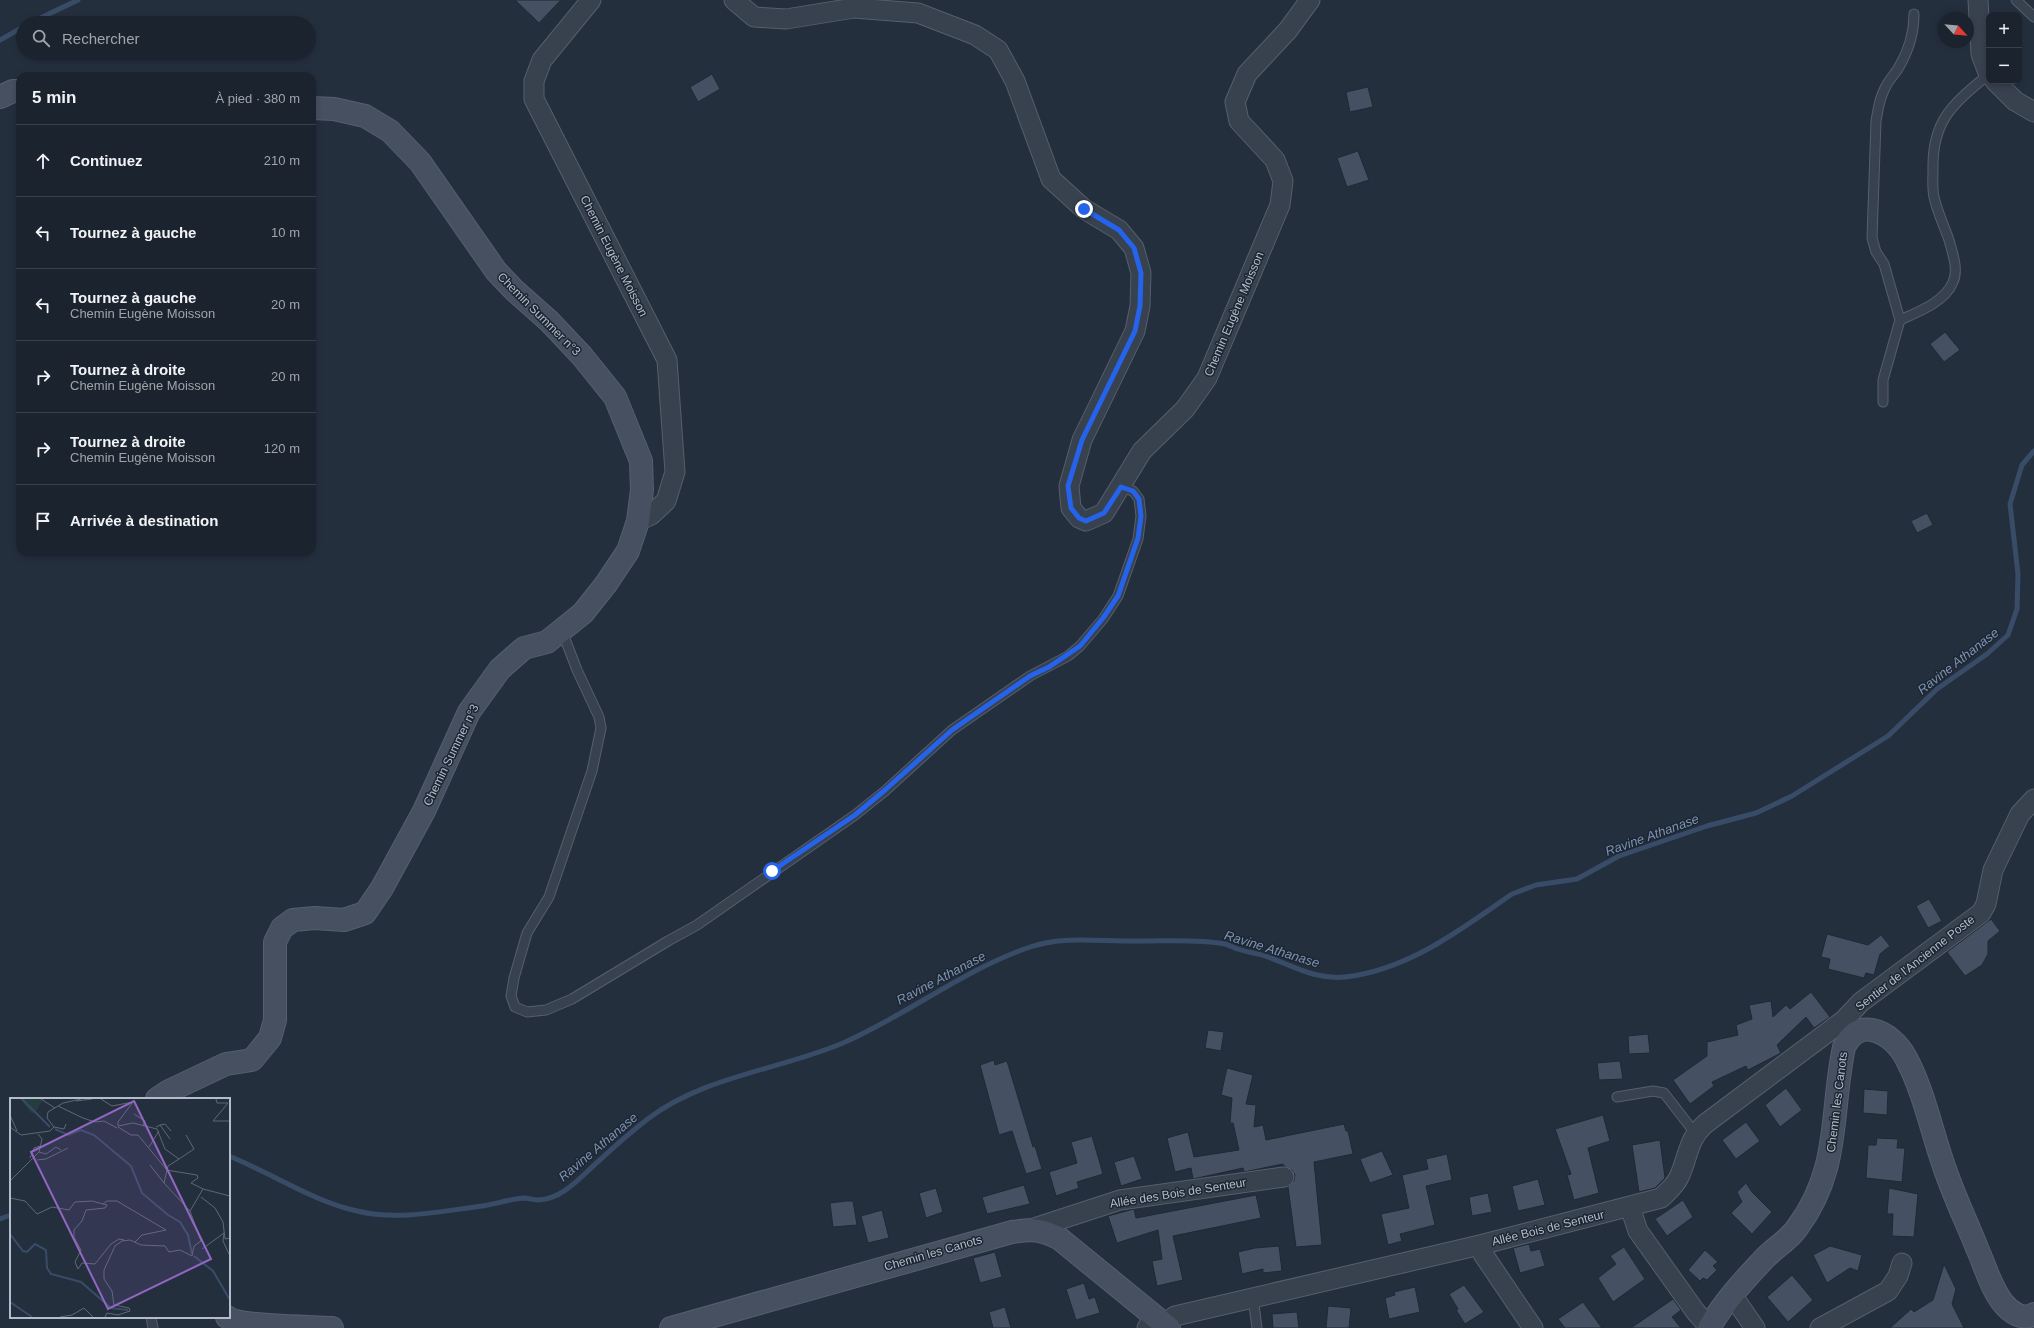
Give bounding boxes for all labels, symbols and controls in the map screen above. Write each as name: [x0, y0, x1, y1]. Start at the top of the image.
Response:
north arrow: [1938, 12, 1974, 48]
map controls: [1986, 12, 2022, 84]
button: +: [1986, 12, 2022, 48]
search box: [16, 16, 316, 60]
icon: search: [30, 27, 52, 49]
text: Rechercher: [62, 30, 140, 47]
button: −: [1986, 48, 2022, 84]
text: 5 min: [32, 88, 76, 107]
text: À pied · 380 m: [215, 91, 300, 106]
icon: ahead: [32, 150, 54, 172]
text: Continuez: [70, 152, 143, 169]
text: 210 m: [264, 153, 300, 168]
street label: Chemin Eugène Moisson: [577, 193, 651, 319]
route end: [1075, 200, 1093, 218]
icon: left: [32, 222, 54, 244]
text: Tournez à gauche: [70, 224, 196, 241]
text: 10 m: [271, 225, 300, 240]
street label: Chemin Eugène Moisson: [1201, 250, 1267, 378]
street label: Chemin Summer n°3: [495, 270, 584, 359]
text: Tournez à gauche: [70, 289, 196, 306]
icon: left: [32, 294, 54, 316]
text: 20 m: [271, 297, 300, 312]
text: Chemin Eugène Moisson: [70, 306, 215, 321]
text: Tournez à droite: [70, 361, 186, 378]
icon: right: [32, 366, 54, 388]
text: 20 m: [271, 369, 300, 384]
text: Chemin Eugène Moisson: [70, 378, 215, 393]
text: Tournez à droite: [70, 433, 186, 450]
icon: right: [32, 438, 54, 460]
text: 120 m: [264, 441, 300, 456]
text: Chemin Eugène Moisson: [70, 450, 215, 465]
icon: arrive: [32, 510, 54, 532]
text: Arrivée à destination: [70, 512, 218, 529]
water label: Ravine Athanase: [1915, 625, 2001, 697]
street label: Chemin Summer n°3: [420, 702, 482, 808]
water label: Ravine Athanase: [1603, 811, 1701, 859]
route start: [763, 862, 781, 880]
street label: Sentier de l'Ancienne Poste: [1853, 912, 1978, 1014]
water label: Ravine Athanase: [1223, 927, 1321, 971]
water label: Ravine Athanase: [894, 948, 988, 1008]
street label: Chemin les Canots: [1824, 1051, 1850, 1153]
inset map: [10, 1098, 230, 1318]
water label: Ravine Athanase: [555, 1110, 641, 1184]
street label: Allée des Bois de Senteur: [1109, 1175, 1247, 1211]
street label: Allée Bois de Senteur: [1490, 1207, 1606, 1249]
street label: Chemin les Canots: [882, 1232, 984, 1274]

